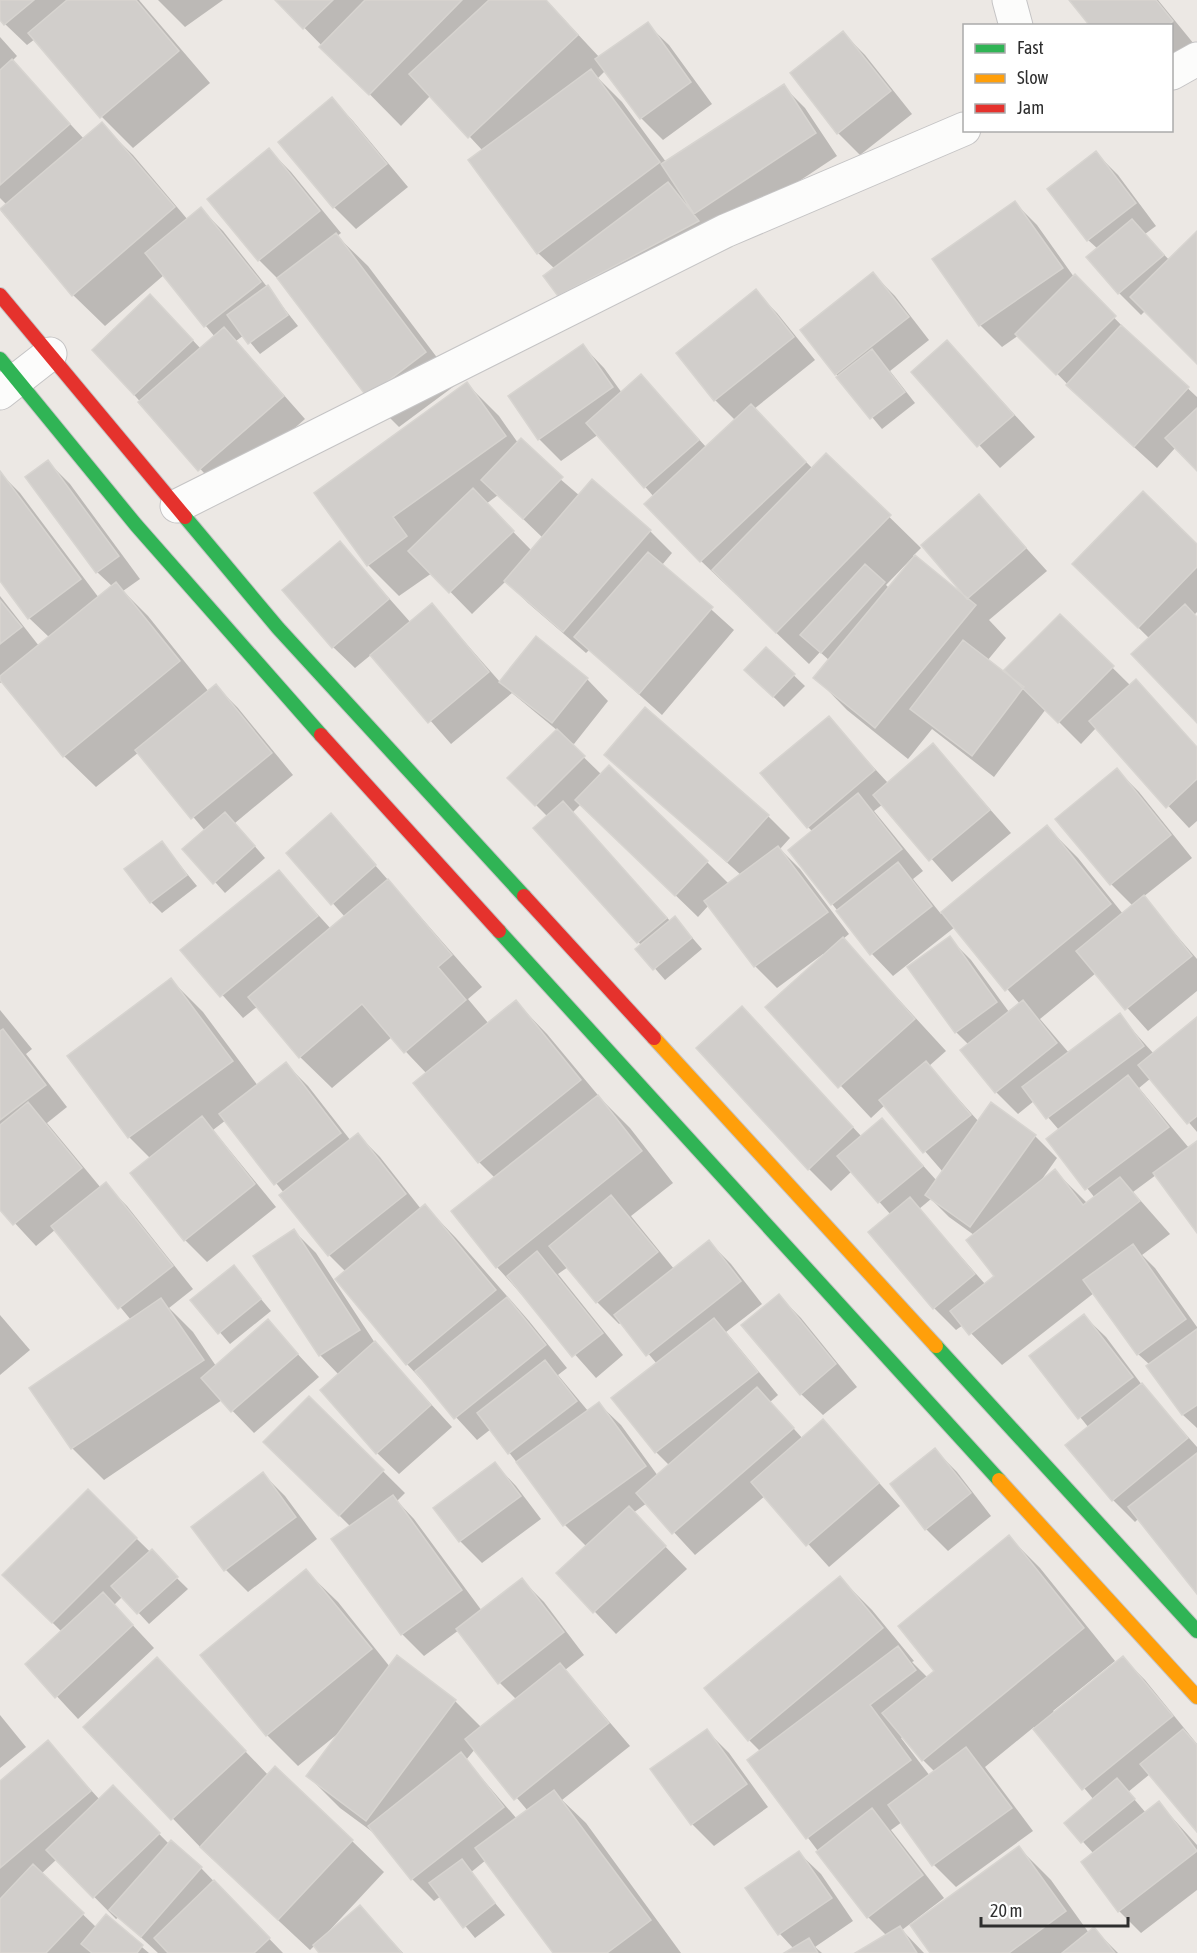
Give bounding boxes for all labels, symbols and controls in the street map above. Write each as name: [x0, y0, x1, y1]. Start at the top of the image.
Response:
legend: [963, 24, 1173, 132]
text: Fast: [1017, 37, 1044, 58]
text: Slow: [1017, 67, 1048, 88]
text: Jam: [1017, 97, 1044, 118]
scale bar: [981, 1890, 1128, 1928]
text: 20 m: [990, 1900, 1022, 1921]

